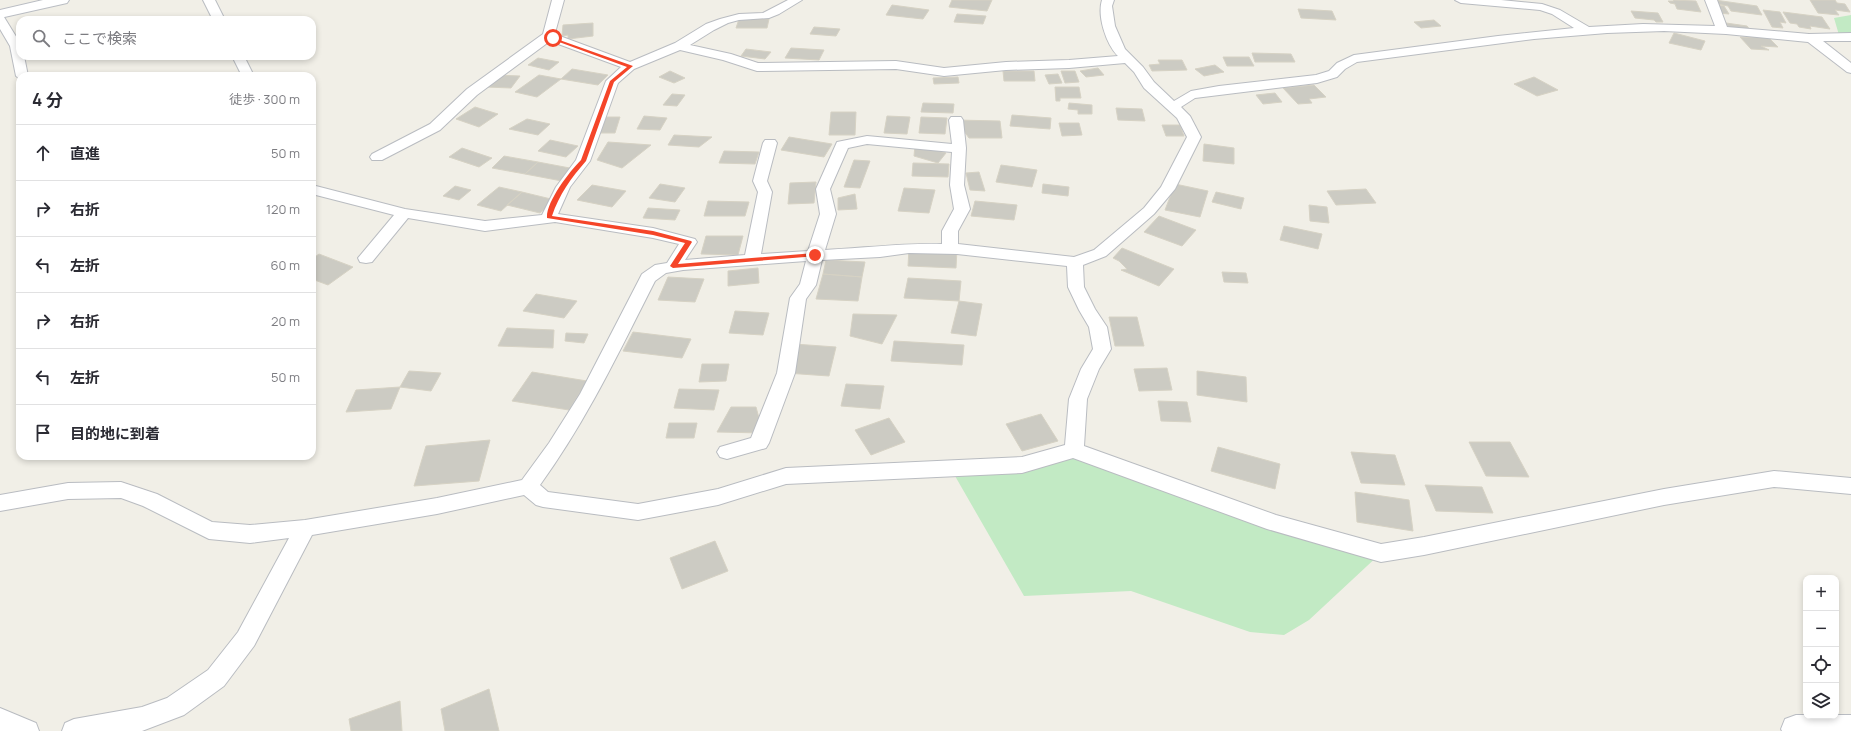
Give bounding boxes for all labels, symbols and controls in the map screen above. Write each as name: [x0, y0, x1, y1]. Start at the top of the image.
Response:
search box: [16, 16, 316, 60]
icon: search: [30, 27, 52, 49]
text: ここで検索: [62, 28, 137, 49]
route start: [544, 29, 562, 47]
text: 4 分: [32, 88, 63, 111]
text: 徒歩 · 300 m: [229, 90, 300, 108]
icon: ahead: [32, 142, 54, 164]
text: 直進: [70, 143, 100, 164]
text: 50 m: [271, 144, 300, 162]
icon: right: [32, 198, 54, 220]
text: 右折: [70, 199, 100, 220]
text: 120 m: [266, 200, 300, 218]
route end: [806, 246, 824, 264]
icon: left: [32, 254, 54, 276]
text: 左折: [70, 255, 100, 276]
text: 60 m: [270, 256, 300, 274]
icon: right: [32, 310, 54, 332]
text: 右折: [70, 311, 100, 332]
text: 20 m: [271, 312, 300, 330]
icon: left: [32, 366, 54, 388]
text: 左折: [70, 367, 100, 388]
text: 50 m: [271, 368, 300, 386]
icon: arrive: [32, 422, 54, 444]
text: 目的地に到着: [70, 423, 160, 444]
map controls: [1803, 575, 1839, 719]
button: +: [1803, 575, 1839, 611]
button: −: [1803, 611, 1839, 647]
button: locate: [1803, 647, 1839, 683]
button: layers: [1803, 683, 1839, 719]

